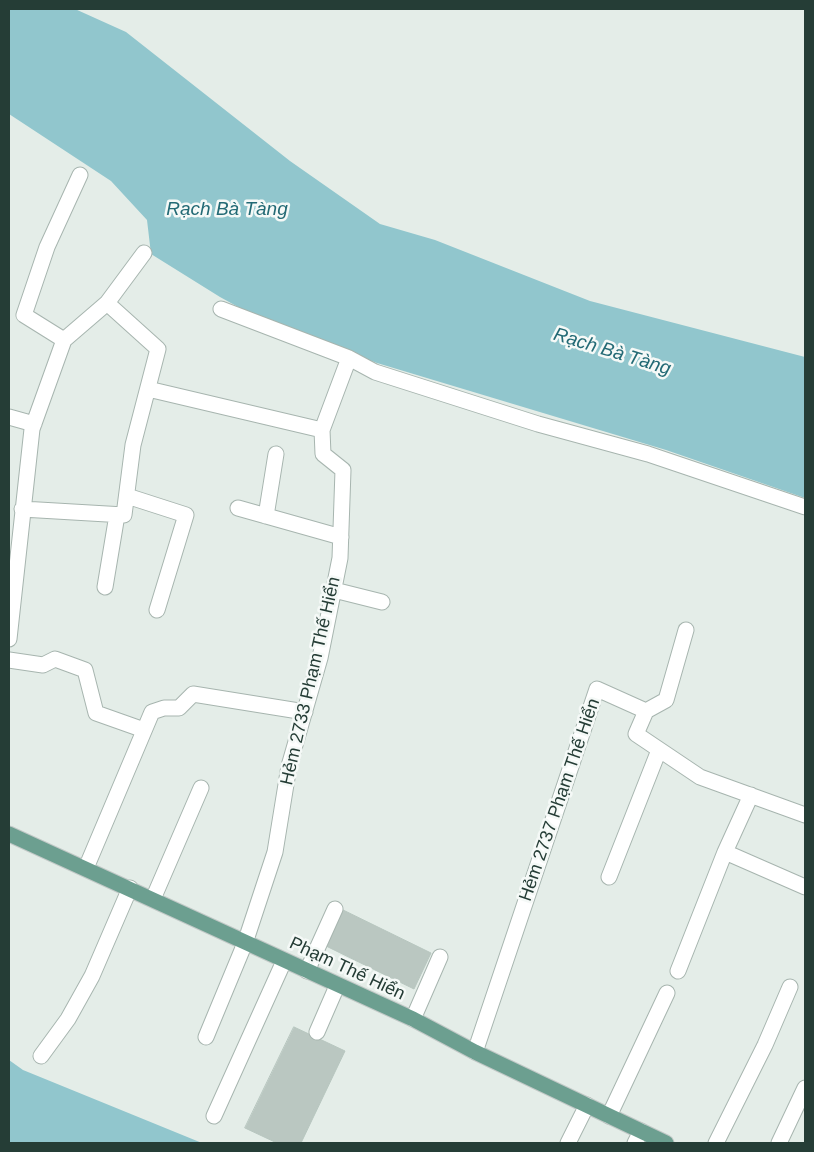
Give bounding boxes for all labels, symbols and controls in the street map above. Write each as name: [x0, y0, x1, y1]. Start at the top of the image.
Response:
water label: Rạch Bà Tàng: [166, 199, 288, 221]
water label: Rạch Bà Tàng: [551, 323, 673, 381]
street label: Hẻm 2733 Phạm Thế Hiển: [277, 575, 345, 787]
street label: Hẻm 2737 Phạm Thế Hiển: [515, 696, 605, 904]
street label: Phạm Thế Hiển: [286, 933, 408, 1005]

